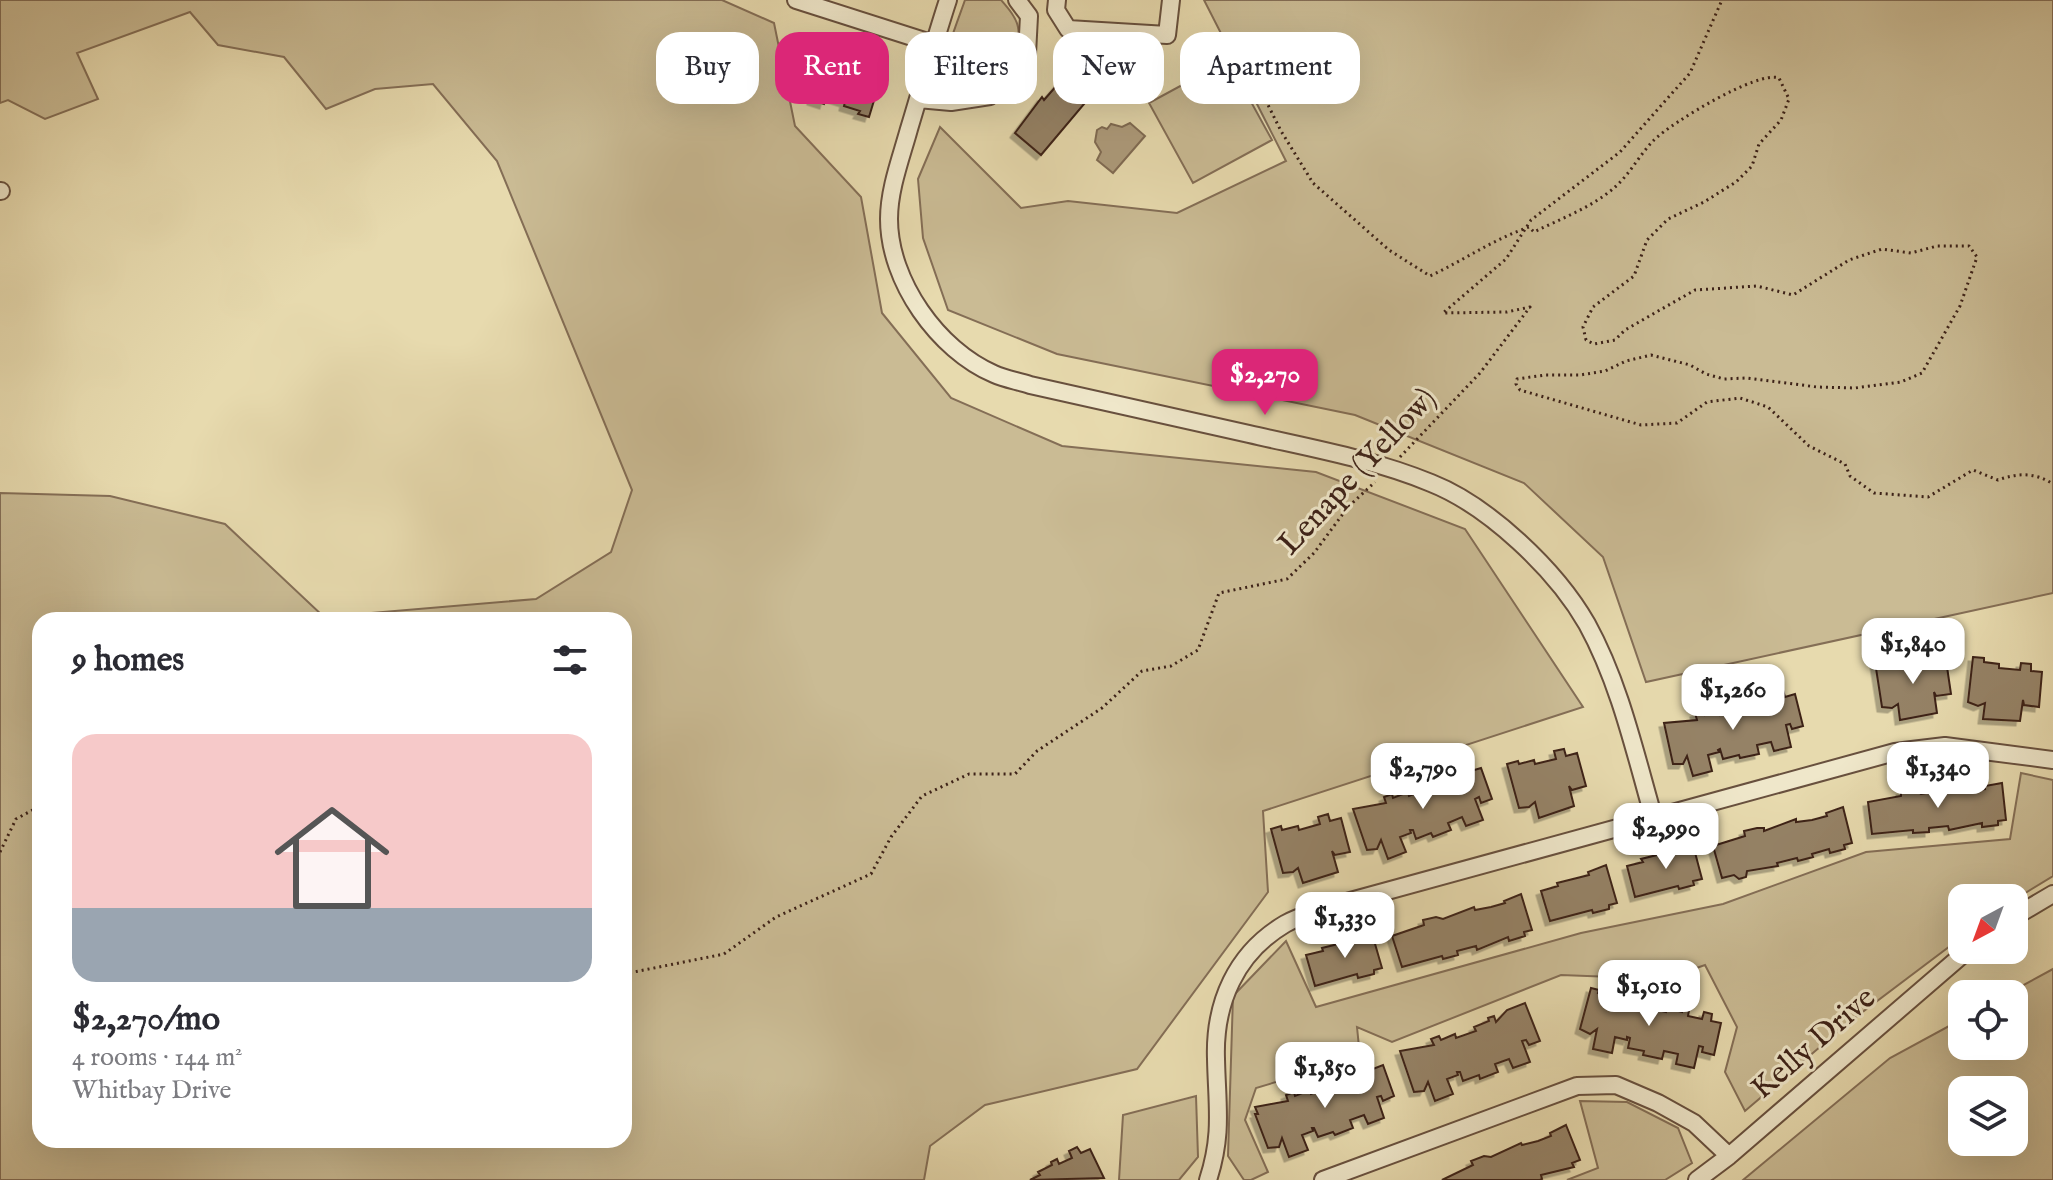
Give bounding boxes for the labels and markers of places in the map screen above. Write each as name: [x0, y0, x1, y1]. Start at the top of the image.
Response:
pin: $2,270: [1200, 349, 1330, 417]
pin: $1,840: [1848, 618, 1978, 686]
pin: $1,260: [1668, 664, 1798, 732]
pin: $1,340: [1873, 742, 2003, 810]
pin: $2,790: [1358, 743, 1488, 811]
pin: $2,990: [1601, 803, 1731, 871]
pin: $1,330: [1280, 892, 1410, 960]
pin: $1,010: [1584, 960, 1714, 1028]
pin: $1,850: [1260, 1042, 1390, 1110]

